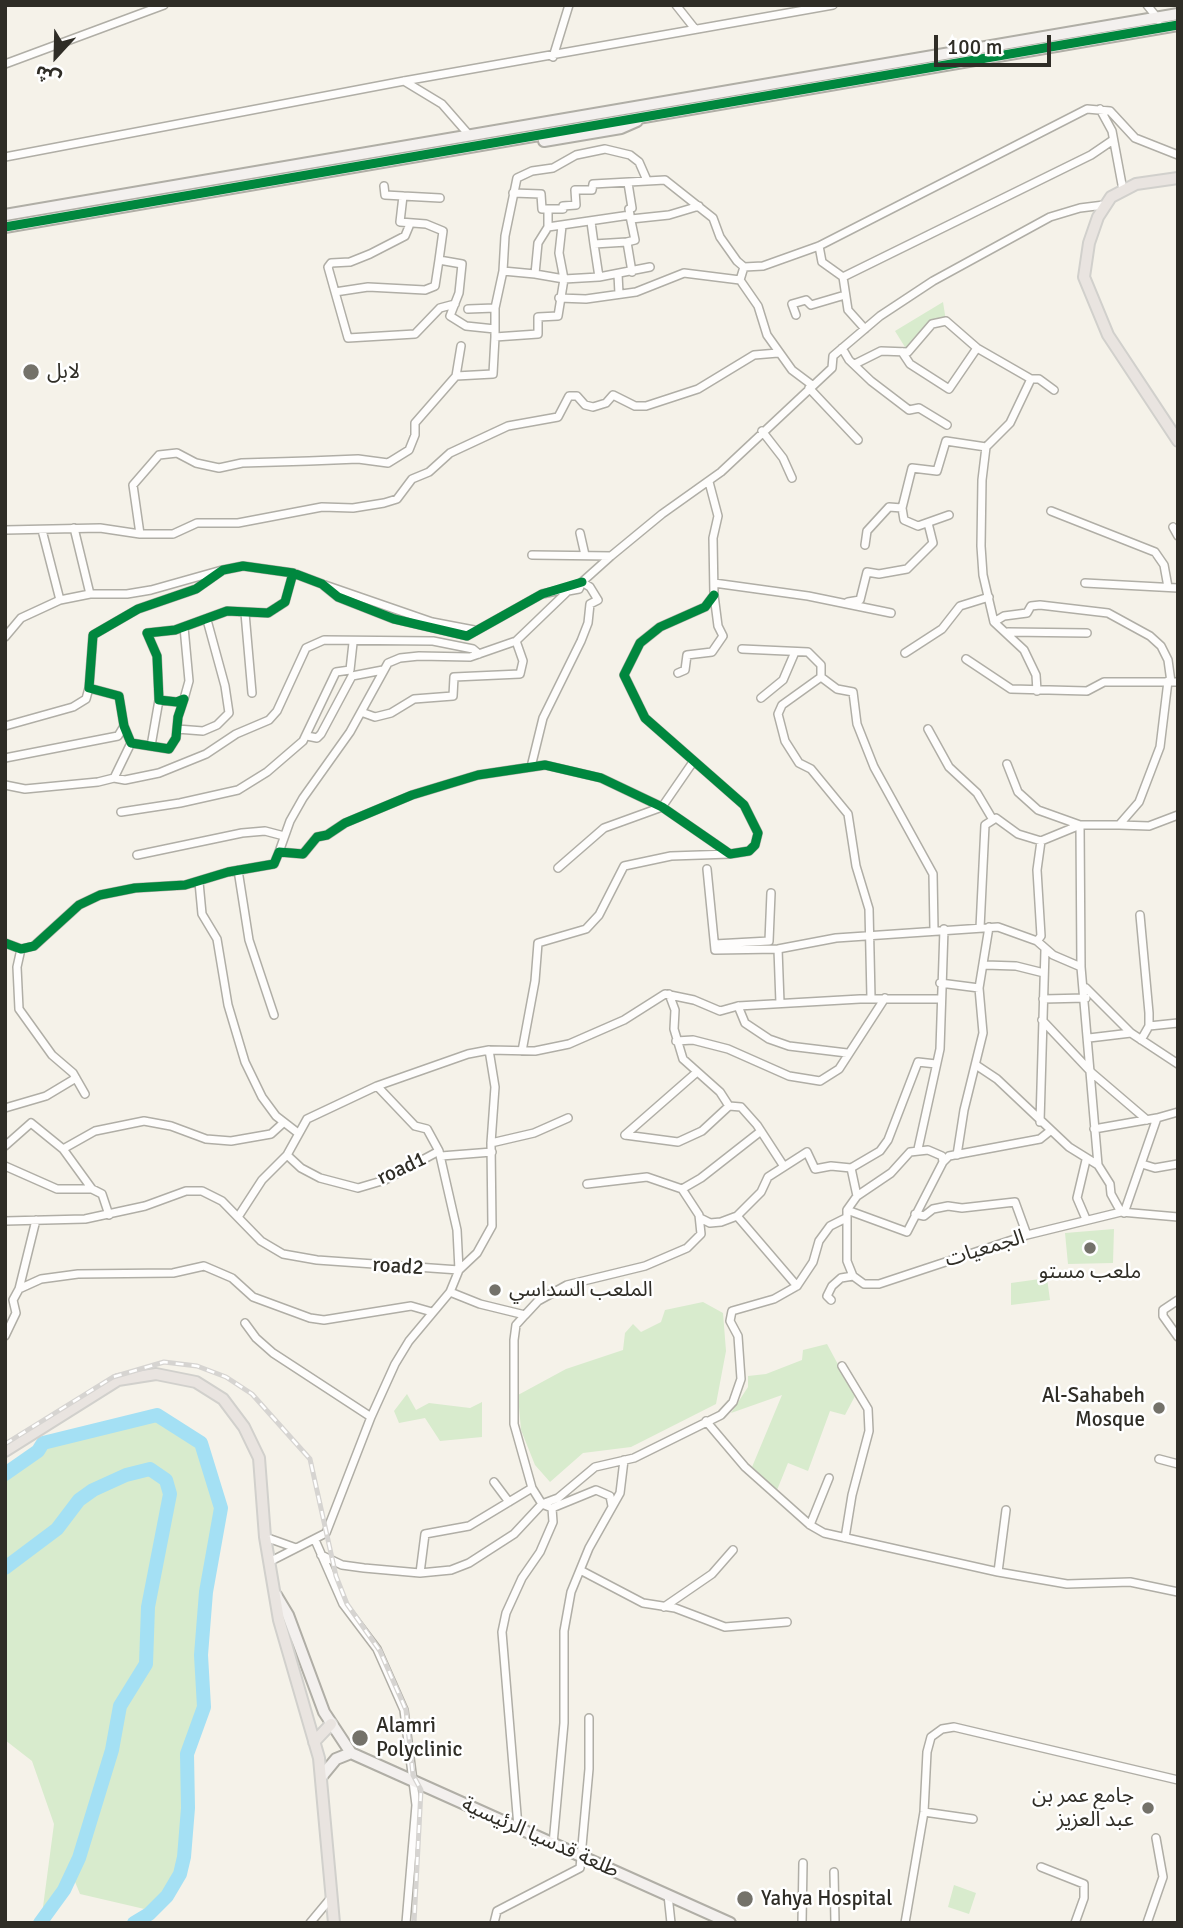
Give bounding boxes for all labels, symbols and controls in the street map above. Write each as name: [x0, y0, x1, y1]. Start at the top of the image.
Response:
north arrow: [21, 21, 91, 91]
scale bar: [938, 21, 1055, 65]
text: 100 m: [947, 34, 1002, 60]
text: ش: [32, 59, 65, 91]
place label: لابل: [47, 359, 80, 385]
marker: لابل: [21, 362, 41, 382]
street label: road1: [373, 1147, 431, 1191]
street label: الجمعيات: [942, 1225, 1028, 1273]
marker: ملعب مستو: [1082, 1240, 1098, 1256]
street label: road2: [372, 1253, 424, 1281]
place label: ملعب مستو: [1039, 1259, 1141, 1285]
place label: الملعب السداسي: [509, 1277, 653, 1303]
marker: الملعب السداسي: [487, 1282, 503, 1298]
place label: Al-Sahabeh Mosque: [1042, 1383, 1145, 1433]
marker: Al-Sahabeh Mosque: [1151, 1400, 1167, 1416]
place label: Alamri Polyclinic: [376, 1713, 462, 1763]
marker: Alamri Polyclinic: [350, 1728, 370, 1748]
place label: جامع عمر بن عبد العزيز: [1032, 1783, 1134, 1833]
street label: طلعة قدسيا الرئيسية: [458, 1792, 622, 1884]
marker: جامع عمر بن عبد العزيز: [1140, 1800, 1156, 1816]
place label: Yahya Hospital: [761, 1886, 892, 1912]
marker: Yahya Hospital: [735, 1889, 755, 1909]

